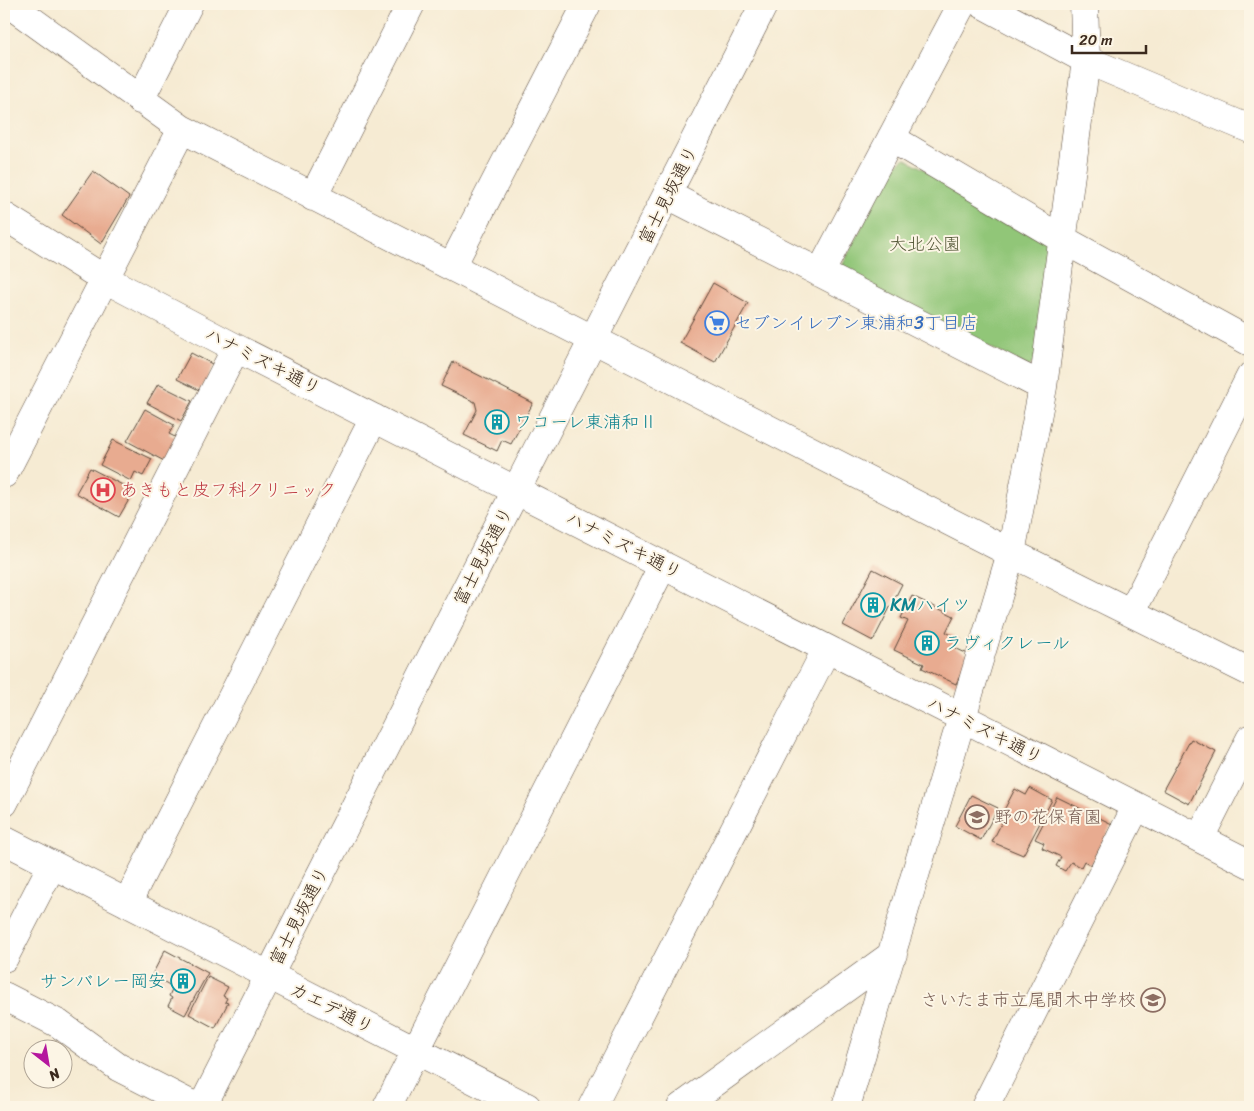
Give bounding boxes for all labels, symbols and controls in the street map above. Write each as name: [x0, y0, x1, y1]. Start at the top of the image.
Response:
scale bar: [1072, 22, 1145, 54]
text: 20 m: [1079, 27, 1113, 53]
street label: 富士見坂通り: [629, 140, 707, 250]
park label: 大北公園: [889, 228, 961, 260]
place label: セブンイレブン東浦和3丁目店: [734, 307, 978, 339]
supermarket icon: セブンイレブン東浦和3丁目店: [704, 310, 730, 336]
street label: ハナミズキ通り: [199, 318, 327, 404]
place label: ワコーレ東浦和Ⅱ: [514, 406, 657, 438]
building icon: ワコーレ東浦和Ⅱ: [484, 409, 510, 435]
place label: あきもと皮フ科クリニック: [120, 474, 336, 506]
hospital icon: あきもと皮フ科クリニック: [90, 477, 116, 503]
street label: 富士見坂通り: [444, 501, 522, 611]
street label: ハナミズキ通り: [560, 502, 688, 588]
place label: KMハイツ: [890, 589, 970, 621]
building icon: KMハイツ: [860, 592, 886, 618]
place label: ラヴィクレール: [944, 627, 1070, 659]
building icon: ラヴィクレール: [914, 630, 940, 656]
street label: ハナミズキ通り: [921, 687, 1049, 773]
place label: 野の花保育園: [994, 801, 1102, 833]
school or university icon: 野の花保育園: [964, 804, 990, 830]
street label: 富士見坂通り: [260, 861, 338, 971]
place label: サンバレー岡安: [40, 965, 166, 997]
building icon: サンバレー岡安: [170, 968, 196, 994]
street label: カエデ通り: [284, 973, 380, 1043]
place label: さいたま市立尾間木中学校: [921, 984, 1136, 1016]
school or university icon: さいたま市立尾間木中学校: [1140, 987, 1166, 1013]
north arrow: [22, 1038, 72, 1088]
text: N: [44, 1061, 66, 1088]

